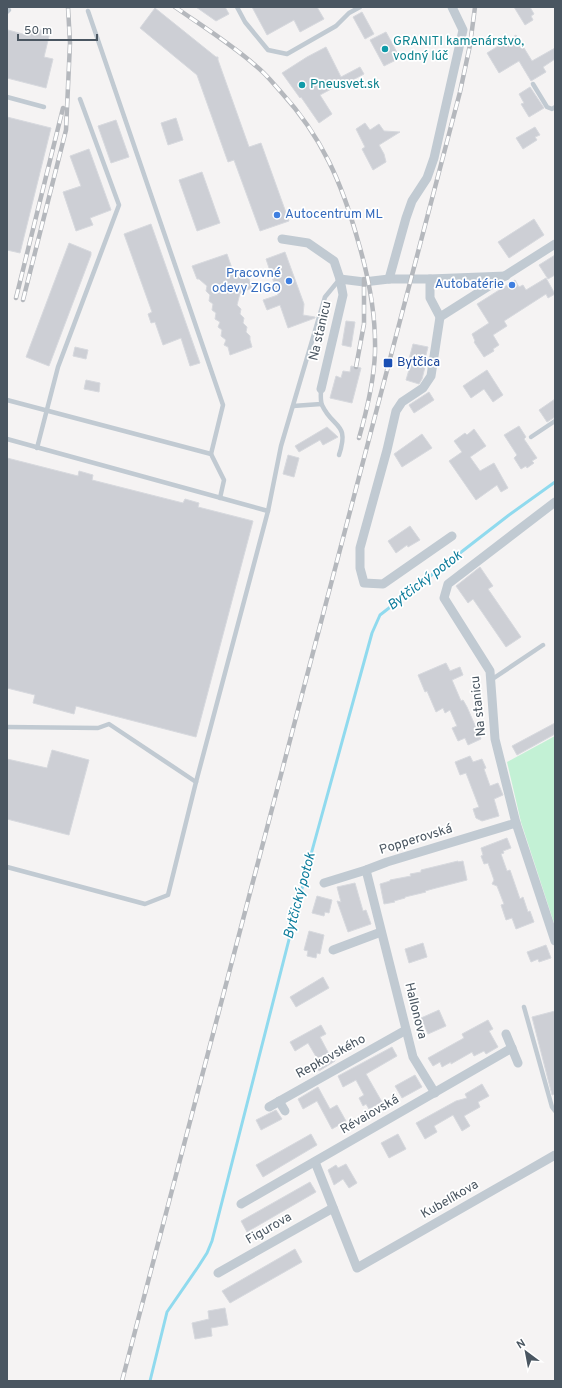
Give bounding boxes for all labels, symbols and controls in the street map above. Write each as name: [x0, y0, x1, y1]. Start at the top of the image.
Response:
scale bar: [18, 16, 97, 42]
text: 50 m: [24, 23, 52, 39]
place label: GRANITI kamenárstvo, vodný lúč: [393, 34, 524, 65]
marker: GRANITI kamenárstvo, vodný lúč: [380, 44, 390, 54]
place label: Pneusvet.sk: [310, 77, 380, 93]
marker: Pneusvet.sk: [297, 80, 307, 90]
place label: Autocentrum ML: [285, 207, 383, 223]
marker: Autocentrum ML: [272, 210, 282, 220]
place label: Pracovné odevy ZIGO: [212, 266, 281, 297]
marker: Pracovné odevy ZIGO: [284, 276, 294, 286]
place label: Autobatérie: [435, 277, 504, 293]
marker: Autobatérie: [507, 280, 517, 290]
street label: Na stanicu: [306, 300, 336, 362]
place label: Bytčica: [397, 355, 440, 371]
marker: Bytčica: [382, 357, 394, 369]
water label: Bytčický potok: [384, 547, 466, 615]
street label: Na stanicu: [468, 675, 490, 737]
street label: Popperovská: [378, 821, 455, 859]
water label: Bytčický potok: [280, 850, 320, 941]
street label: Hallonova: [400, 981, 430, 1041]
street label: Repkovského: [293, 1031, 369, 1083]
street label: Révaiovská: [338, 1092, 402, 1138]
street label: Kubelíkova: [418, 1177, 482, 1223]
street label: Figurova: [243, 1209, 295, 1249]
north arrow: [506, 1332, 546, 1372]
text: N: [514, 1336, 528, 1352]

